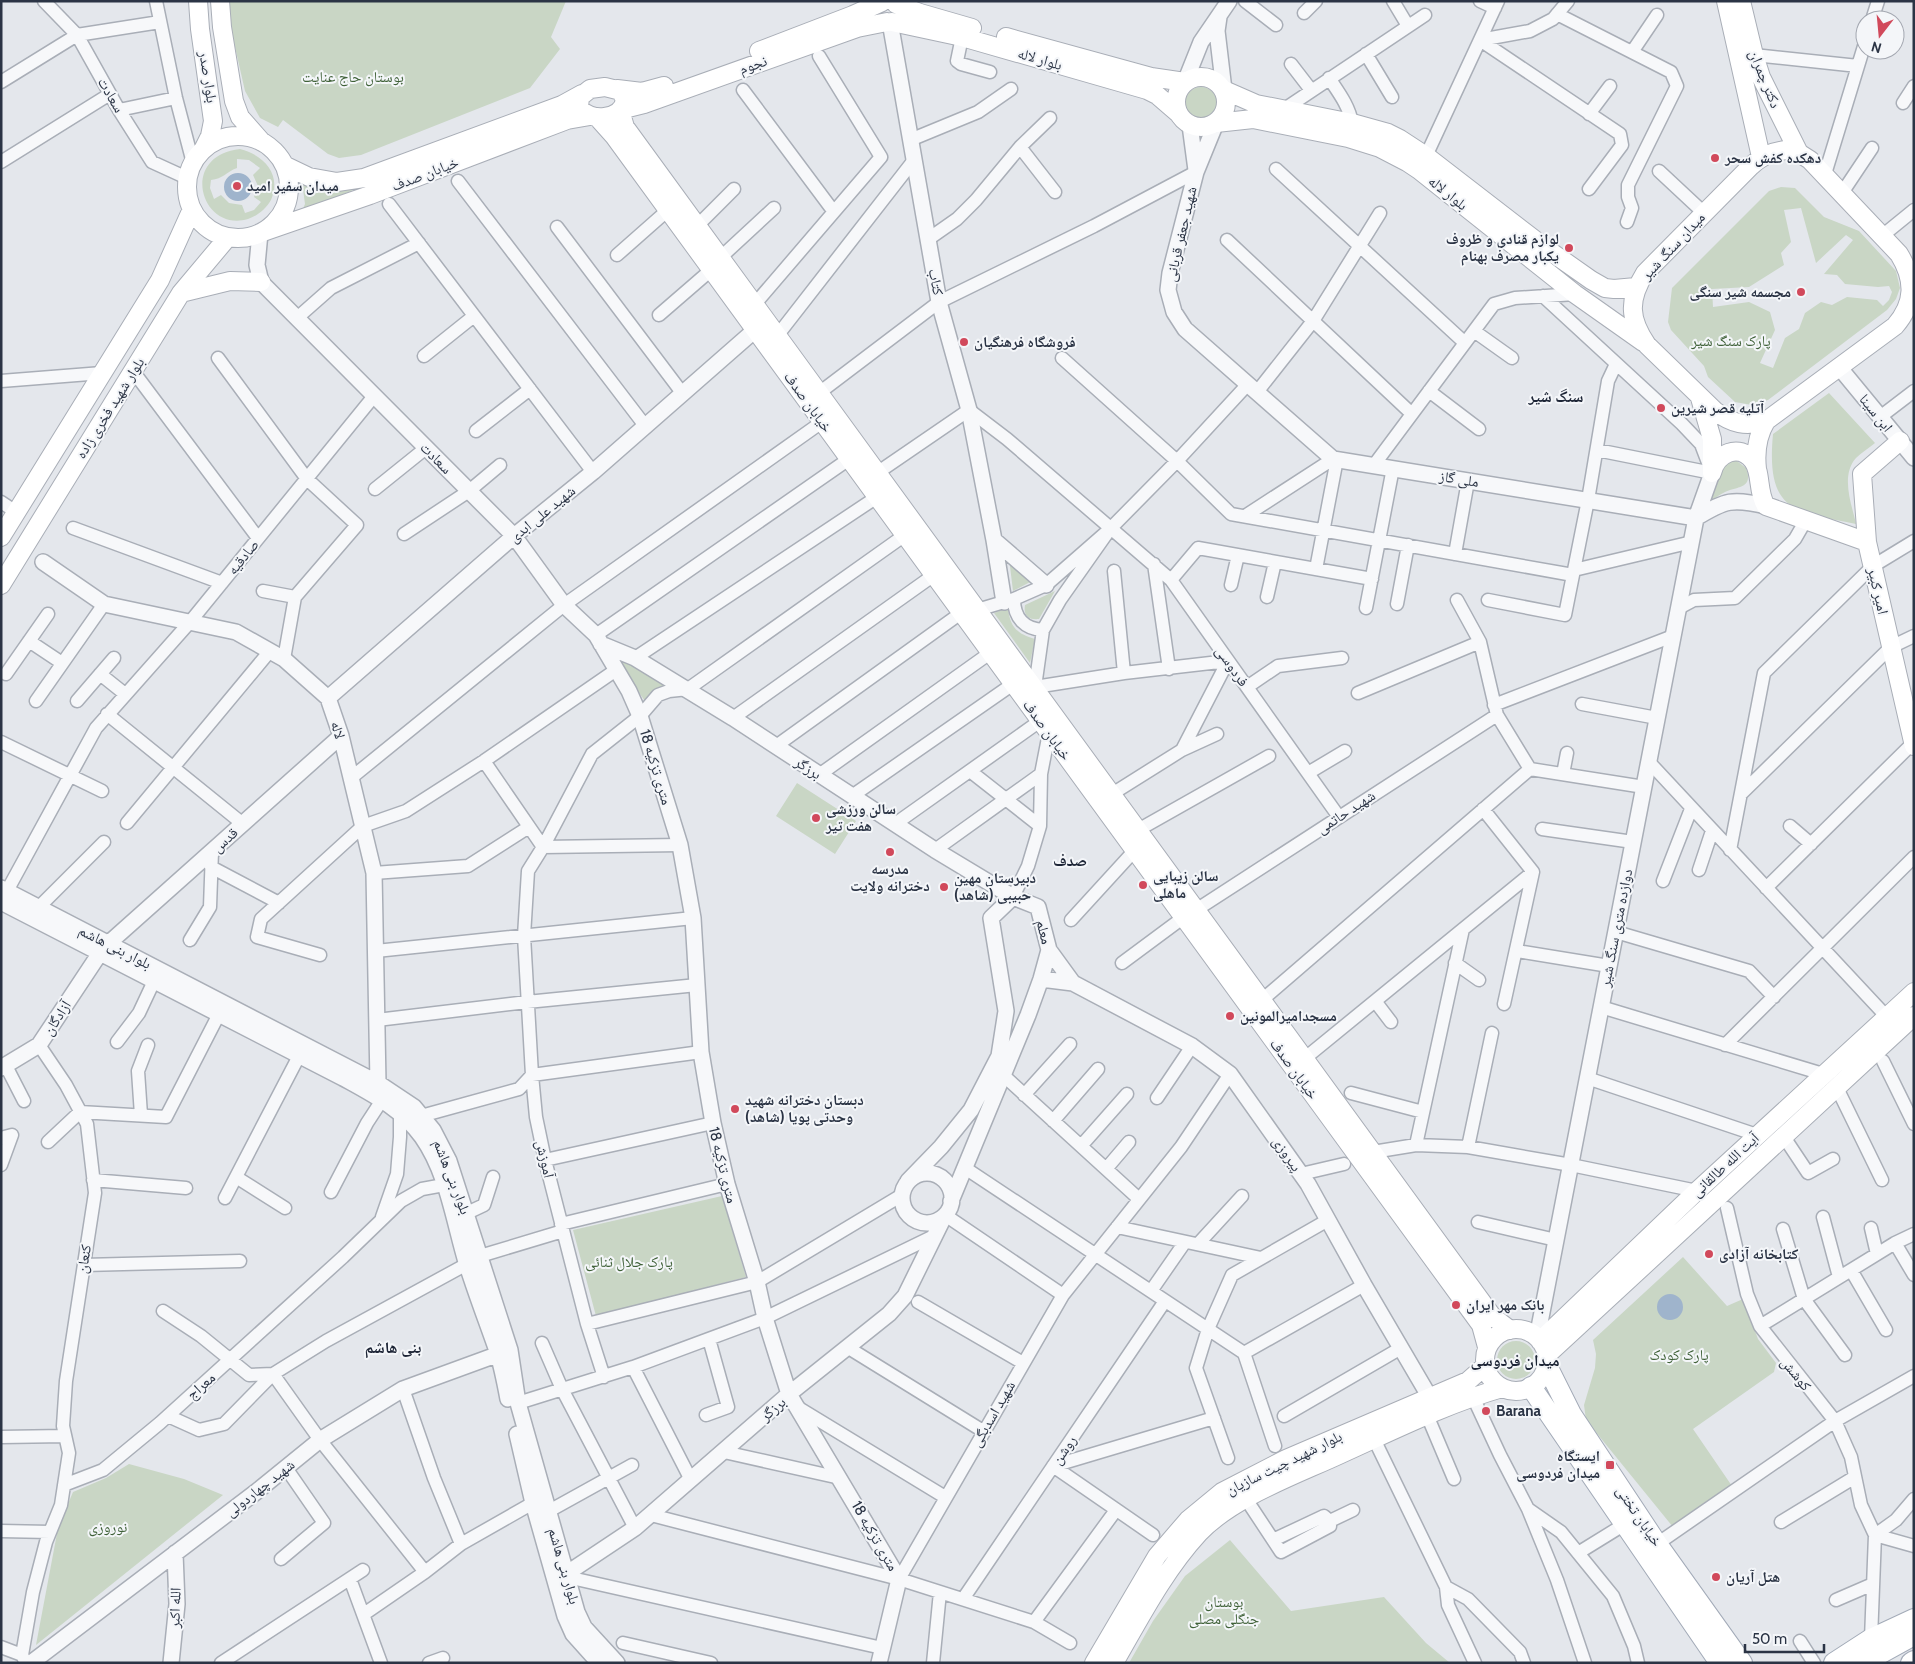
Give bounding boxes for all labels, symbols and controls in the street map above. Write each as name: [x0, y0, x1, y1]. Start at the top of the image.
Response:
north arrow: [1855, 10, 1905, 60]
text: N: [1869, 37, 1884, 58]
street label: بلوار لاله: [1016, 44, 1064, 74]
street label: دکتر چمران: [1744, 47, 1785, 111]
street label: بلوار صدر: [195, 49, 221, 104]
street label: نجوم: [737, 52, 770, 79]
park label: بوستان حاج عنایت: [302, 68, 404, 87]
street label: سعادت: [94, 74, 128, 116]
place label: دهکده کفش سحر: [1724, 149, 1821, 167]
marker: دهکده کفش سحر: [1709, 152, 1721, 164]
street label: خیابان صدف: [389, 153, 462, 196]
street label: بلوار لاله: [1425, 172, 1471, 214]
place label: میدان سفیر امید: [247, 177, 339, 195]
marker: میدان سفیر امید: [231, 180, 243, 192]
street label: شهید جعفر قربانی: [1161, 185, 1202, 284]
street label: میدان سنگ شیر: [1637, 208, 1710, 285]
place label: لوازم قنادی و ظروف یکبار مصرف بهنام: [1446, 230, 1559, 266]
marker: لوازم قنادی و ظروف یکبار مصرف بهنام: [1563, 242, 1575, 254]
street label: کتاب: [925, 267, 947, 297]
place label: مجسمه شیر سنگی: [1690, 283, 1791, 301]
marker: مجسمه شیر سنگی: [1795, 286, 1807, 298]
park label: پارک سنگ شیر: [1690, 332, 1771, 350]
place label: فروشگاه فرهنگیان: [974, 333, 1076, 351]
marker: فروشگاه فرهنگیان: [958, 336, 970, 348]
street label: بلوار شهید فخری زاده: [72, 354, 149, 462]
street label: خیابان صدف: [779, 368, 836, 437]
district label: سنگ شیر: [1527, 387, 1584, 406]
street label: ابن سینا: [1855, 391, 1897, 436]
place label: آتلیه قصر شیرین: [1671, 399, 1765, 417]
marker: آتلیه قصر شیرین: [1655, 402, 1667, 414]
street label: سعادت: [416, 438, 456, 478]
street label: ملی گاز: [1437, 467, 1480, 492]
street label: شهید علی ابدی: [505, 482, 580, 547]
street label: صادقیه: [223, 536, 263, 578]
street label: امیر کبیر: [1864, 565, 1892, 616]
street label: فردوسی: [1211, 642, 1252, 690]
street label: خیابان صدف: [1018, 696, 1075, 765]
street label: لاله: [327, 719, 349, 741]
street label: 18 متری تزکیه: [635, 727, 676, 807]
street label: برزگر: [790, 752, 825, 783]
street label: شهید حاتمی: [1313, 786, 1379, 838]
place label: سالن ورزشی هفت تیر: [825, 800, 896, 835]
marker: سالن ورزشی هفت تیر: [810, 812, 822, 824]
street label: قدس: [208, 824, 242, 857]
marker: مدرسه دخترانه ولایت: [884, 846, 896, 858]
district label: صدف: [1053, 851, 1087, 870]
place label: مدرسه دخترانه ولایت: [850, 860, 930, 895]
place label: سالن زیبایی ماهلی: [1153, 867, 1218, 902]
street label: دوازده متری سنگ شیر: [1596, 867, 1637, 990]
place label: دبیرستان مهین حبیبی (شاهد): [954, 869, 1036, 904]
marker: سالن زیبایی ماهلی: [1137, 879, 1149, 891]
marker: دبیرستان مهین حبیبی (شاهد): [938, 881, 950, 893]
street label: معلم: [1031, 918, 1056, 947]
street label: بلوار بنی هاشم: [75, 921, 154, 974]
street label: آزادگان: [39, 996, 76, 1039]
place label: مسجدامیرالمونین: [1240, 1007, 1337, 1025]
marker: مسجدامیرالمونین: [1224, 1010, 1236, 1022]
street label: خیابان صدف: [1265, 1035, 1322, 1104]
place label: دبستان دخترانه شهید وحدتی پویا (شاهد): [745, 1091, 864, 1126]
marker: دبستان دخترانه شهید وحدتی پویا (شاهد): [729, 1103, 741, 1115]
street label: 18 متری تزکیه: [704, 1125, 741, 1205]
street label: آیت الله طالقانی: [1687, 1128, 1764, 1202]
street label: پیروزی: [1268, 1133, 1305, 1176]
street label: بلوار بنی هاشم: [429, 1137, 475, 1217]
street label: آموزش: [531, 1138, 558, 1181]
street label: کنعان: [73, 1243, 96, 1275]
place label: کتابخانه آزادی: [1719, 1245, 1799, 1263]
marker: کتابخانه آزادی: [1703, 1248, 1715, 1260]
park label: پارک جلال ثنائی: [585, 1253, 673, 1272]
place label: بانک مهر ایران: [1466, 1296, 1544, 1314]
marker: بانک مهر ایران: [1450, 1299, 1462, 1311]
district label: بنی هاشم: [365, 1338, 421, 1359]
park label: پارک کودک: [1649, 1346, 1709, 1364]
district label: میدان فردوسی: [1470, 1351, 1560, 1370]
street label: کوشش: [1776, 1353, 1815, 1395]
street label: معراج: [183, 1368, 220, 1404]
street label: شهید اسدبگی: [967, 1378, 1020, 1451]
street label: برزگر: [756, 1393, 790, 1426]
place label: Barana: [1496, 1402, 1541, 1420]
marker: Barana: [1480, 1405, 1492, 1417]
street label: بلوار شهید چیت سازیان: [1223, 1427, 1345, 1500]
street label: روشن: [1048, 1432, 1081, 1469]
place label: ایستگاه میدان فردوسی: [1516, 1447, 1600, 1482]
street label: شهید چهاردولی: [222, 1455, 299, 1521]
marker: ایستگاه میدان فردوسی: [1604, 1459, 1616, 1471]
street label: خیابان تختی: [1611, 1482, 1666, 1551]
street label: 18 متری تزکیه: [847, 1498, 902, 1575]
park label: نوروزی: [88, 1518, 128, 1537]
street label: بلوار بنی هاشم: [544, 1526, 584, 1607]
place label: هتل آریان: [1726, 1568, 1780, 1586]
marker: هتل آریان: [1710, 1571, 1722, 1583]
street label: الله اکبر: [165, 1587, 185, 1630]
park label: بوستان جنگلی مصلی: [1189, 1593, 1260, 1629]
scale bar: [1745, 1622, 1824, 1654]
text: 50 m: [1752, 1630, 1787, 1648]

